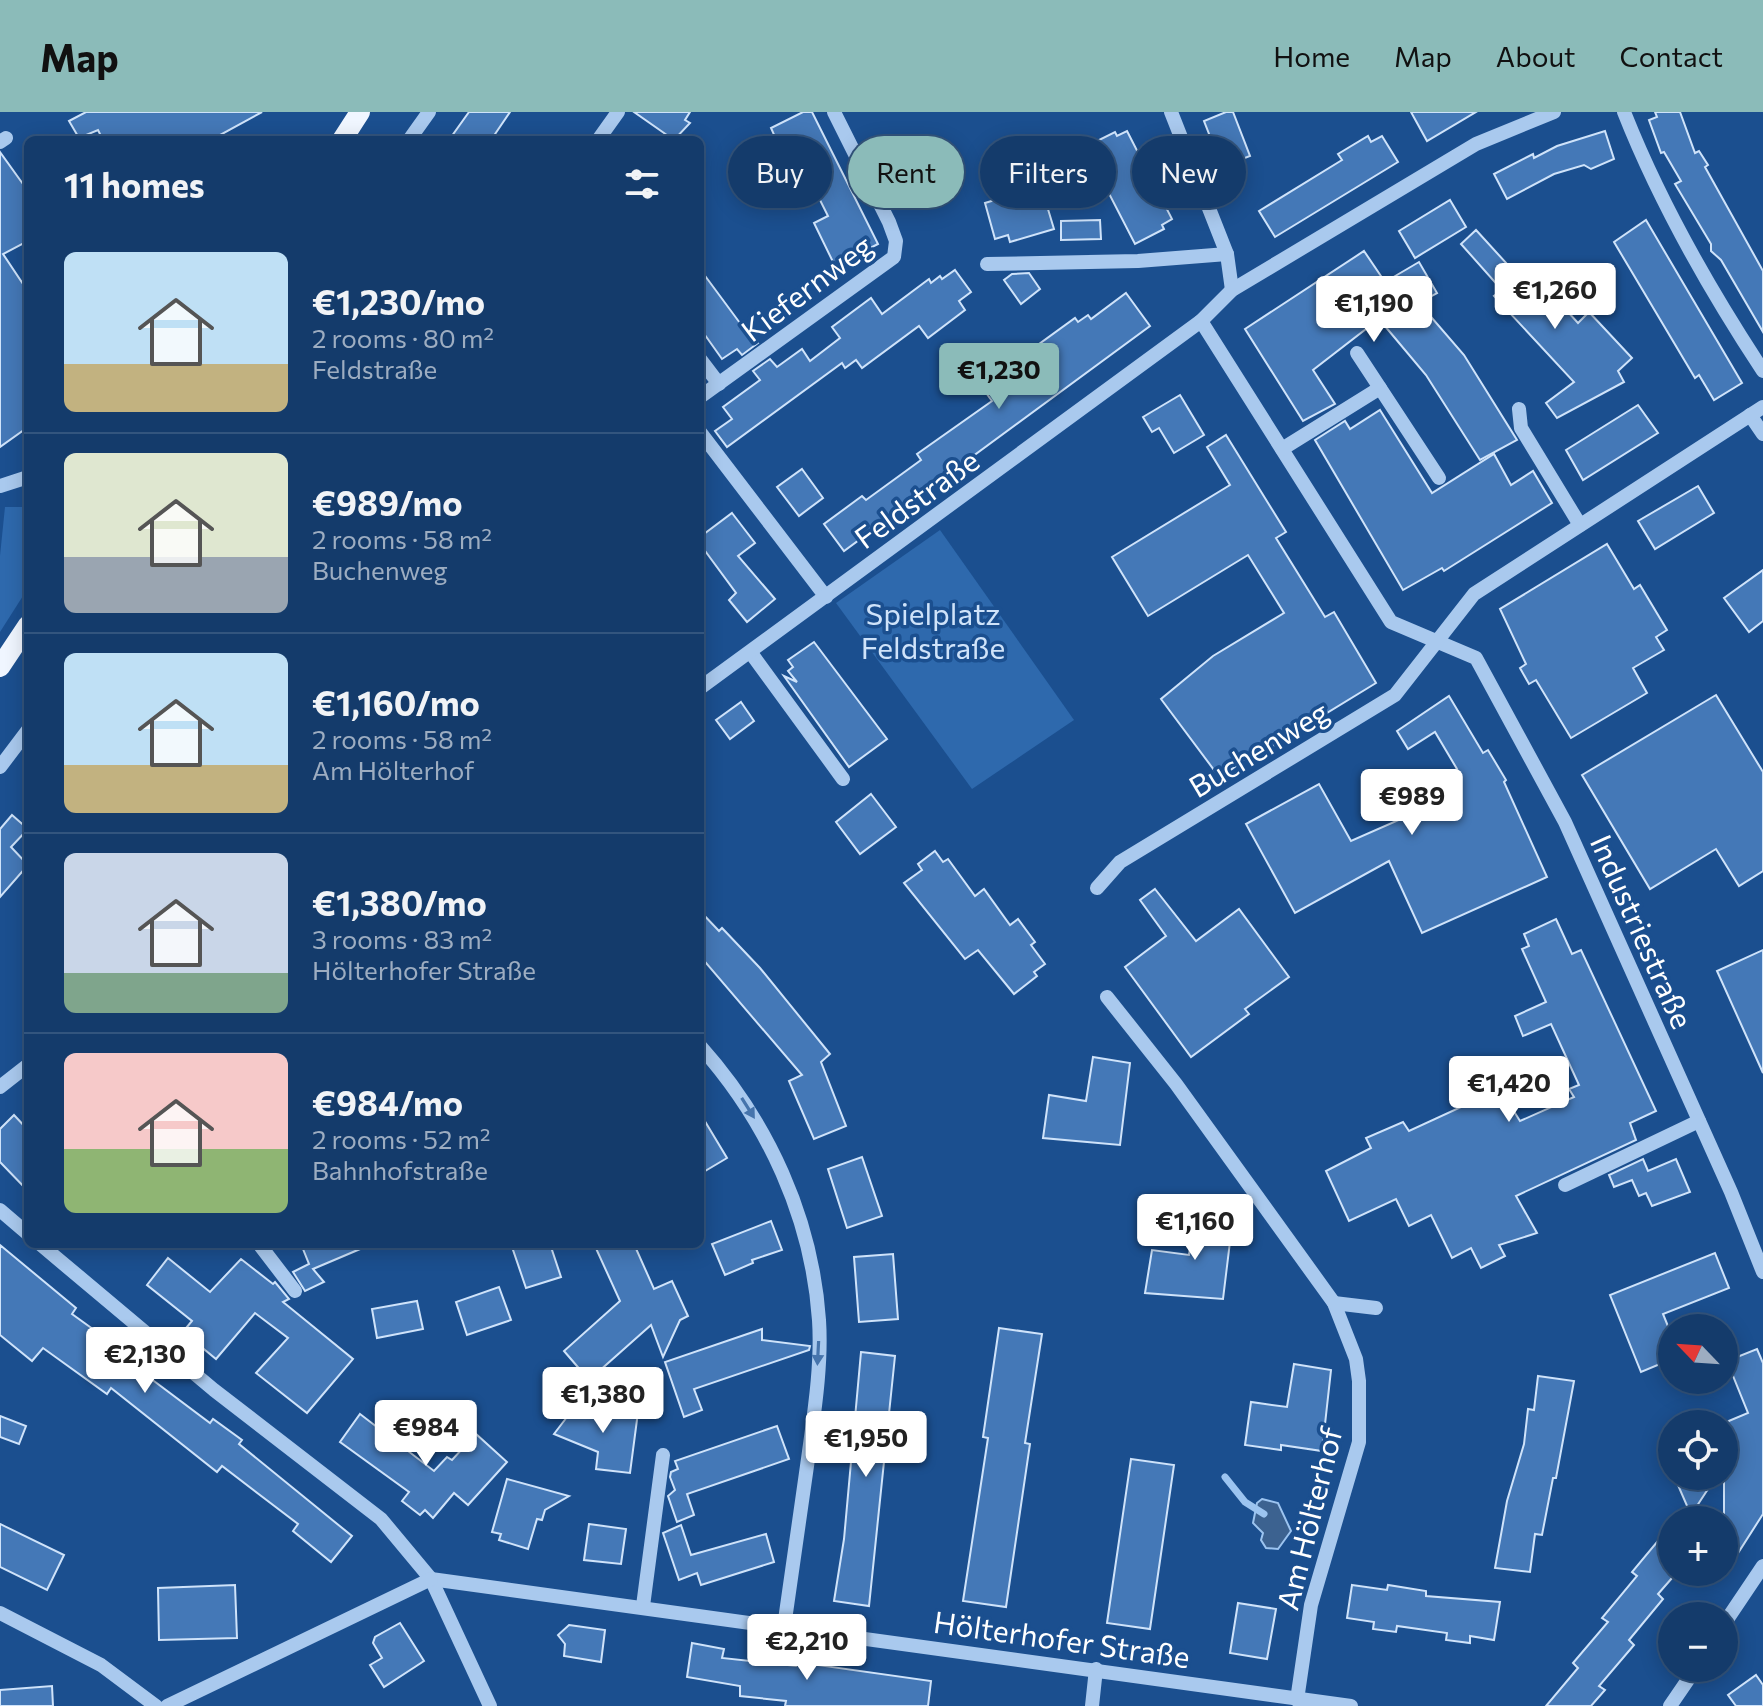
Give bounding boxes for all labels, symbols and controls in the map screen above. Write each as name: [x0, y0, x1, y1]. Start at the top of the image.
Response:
text: Map: [40, 33, 119, 80]
text: Home: [1273, 39, 1350, 73]
text: Map: [1394, 39, 1452, 73]
text: About: [1496, 39, 1576, 73]
text: Contact: [1620, 39, 1723, 73]
chip: Buy: [728, 136, 832, 208]
chip: Rent: [848, 136, 964, 208]
chip: Filters: [980, 136, 1116, 208]
chip: New: [1132, 136, 1246, 208]
icon: filters: [620, 162, 664, 206]
text: 11 homes: [64, 163, 205, 205]
street label: Kiefernweg: [733, 226, 879, 348]
pin: €1,260: [1490, 263, 1620, 331]
text: €1,260: [1513, 273, 1597, 304]
pin: €1,190: [1309, 276, 1439, 344]
text: €1,230/mo: [312, 280, 485, 322]
icon: home: [128, 284, 224, 380]
text: €1,190: [1334, 286, 1414, 317]
text: 2 rooms · 80 m²: [312, 322, 494, 353]
pin: €1,230: [934, 343, 1064, 411]
text: Feldstraße: [312, 353, 437, 384]
text: €1,230: [957, 353, 1041, 384]
street label: Feldstraße: [847, 441, 985, 555]
text: €989/mo: [312, 481, 463, 523]
icon: home: [128, 485, 224, 581]
text: 2 rooms · 58 m²: [312, 523, 492, 554]
text: Buchenweg: [312, 554, 448, 585]
park label: Spielplatz Feldstraße: [861, 594, 1005, 665]
text: €1,160/mo: [312, 681, 480, 723]
icon: home: [128, 685, 224, 781]
street label: Buchenweg: [1181, 692, 1335, 804]
text: 2 rooms · 58 m²: [312, 723, 492, 754]
text: Am Hölterhof: [312, 754, 474, 785]
pin: €989: [1365, 769, 1459, 837]
text: €989: [1379, 779, 1445, 810]
street label: Industriestraße: [1584, 828, 1702, 1034]
text: €1,380/mo: [312, 881, 487, 923]
icon: home: [128, 885, 224, 981]
text: 3 rooms · 83 m²: [312, 923, 492, 954]
text: Hölterhofer Straße: [312, 954, 536, 985]
pin: €1,420: [1444, 1056, 1574, 1124]
text: €1,420: [1467, 1066, 1551, 1097]
text: €984/mo: [312, 1081, 463, 1123]
icon: home: [128, 1085, 224, 1181]
one-way arrow: [740, 1097, 755, 1118]
text: 2 rooms · 52 m²: [312, 1123, 490, 1154]
text: Bahnhofstraße: [312, 1154, 488, 1185]
pin: €1,160: [1130, 1194, 1260, 1262]
text: €1,160: [1155, 1204, 1235, 1235]
north arrow: [1658, 1314, 1738, 1394]
map controls: [1658, 1314, 1738, 1682]
pin: €2,130: [80, 1327, 210, 1395]
text: €2,130: [104, 1337, 186, 1368]
one-way arrow: [811, 1341, 824, 1366]
pin: €1,380: [538, 1367, 668, 1435]
text: €1,380: [560, 1377, 646, 1408]
pin: €984: [379, 1400, 473, 1468]
text: €984: [393, 1410, 459, 1441]
button: locate: [1658, 1410, 1738, 1490]
pin: €1,950: [801, 1411, 931, 1479]
text: €1,950: [824, 1421, 908, 1452]
street label: Am Hölterhof: [1267, 1423, 1349, 1613]
button: +: [1658, 1506, 1738, 1586]
street label: Hölterhofer Straße: [931, 1602, 1193, 1674]
button: −: [1658, 1602, 1738, 1682]
pin: €2,210: [742, 1614, 872, 1682]
text: €2,210: [765, 1624, 849, 1655]

